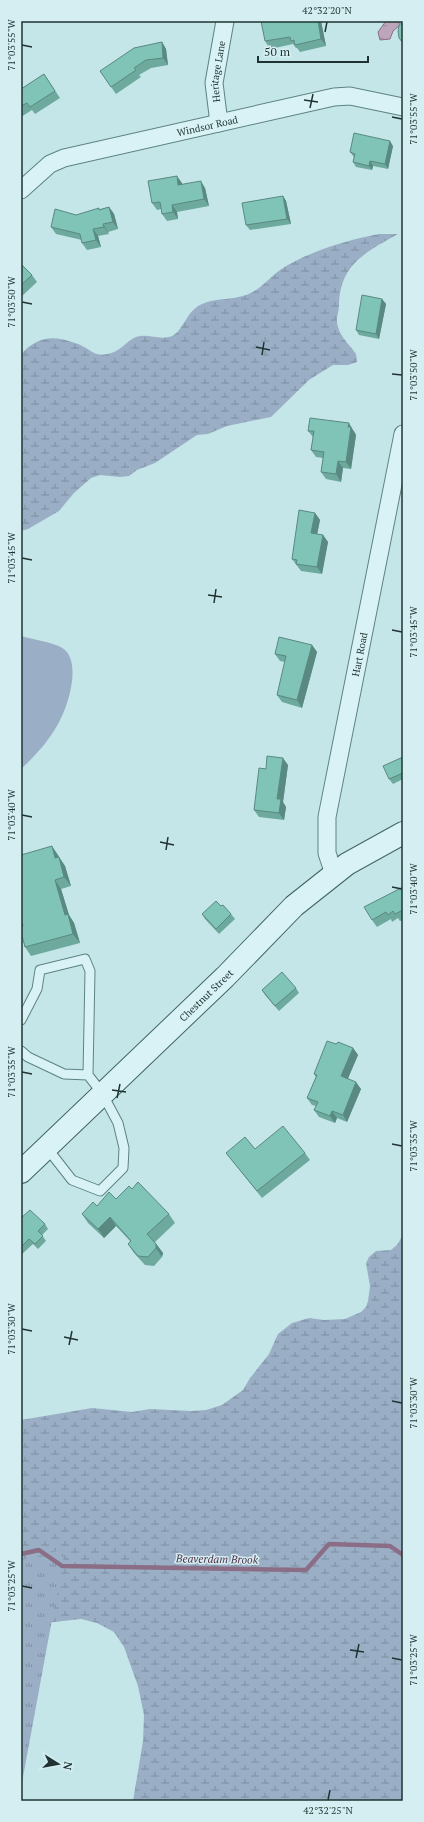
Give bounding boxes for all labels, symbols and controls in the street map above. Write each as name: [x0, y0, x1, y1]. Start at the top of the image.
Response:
text: 42°32'20"N: [302, 4, 352, 17]
text: 71°03'55"W: [5, 19, 18, 71]
scale bar: [258, 38, 368, 64]
street label: Heritage Lane: [208, 40, 228, 103]
text: 50 m: [264, 44, 291, 59]
text: 71°03'55"W: [407, 93, 420, 145]
street label: Windsor Road: [175, 112, 239, 139]
text: 71°03'50"W: [5, 276, 18, 328]
text: 71°03'50"W: [407, 349, 420, 401]
text: 71°03'45"W: [5, 532, 18, 584]
text: 71°03'45"W: [407, 606, 420, 658]
street label: Hart Road: [349, 631, 370, 677]
text: 71°03'40"W: [5, 789, 18, 841]
text: 71°03'40"W: [407, 863, 420, 915]
street label: Chestnut Street: [176, 966, 236, 1024]
text: 71°03'35"W: [5, 1046, 18, 1098]
text: 71°03'35"W: [407, 1120, 420, 1172]
text: 71°03'30"W: [5, 1303, 18, 1355]
text: 71°03'30"W: [407, 1377, 420, 1429]
water label: Beaverdam Brook: [175, 1551, 259, 1567]
text: 71°03'25"W: [5, 1560, 18, 1612]
text: 71°03'25"W: [407, 1634, 420, 1686]
north arrow: [38, 1744, 78, 1784]
text: N: [60, 1760, 75, 1772]
text: 42°32'25"N: [303, 1804, 353, 1817]

